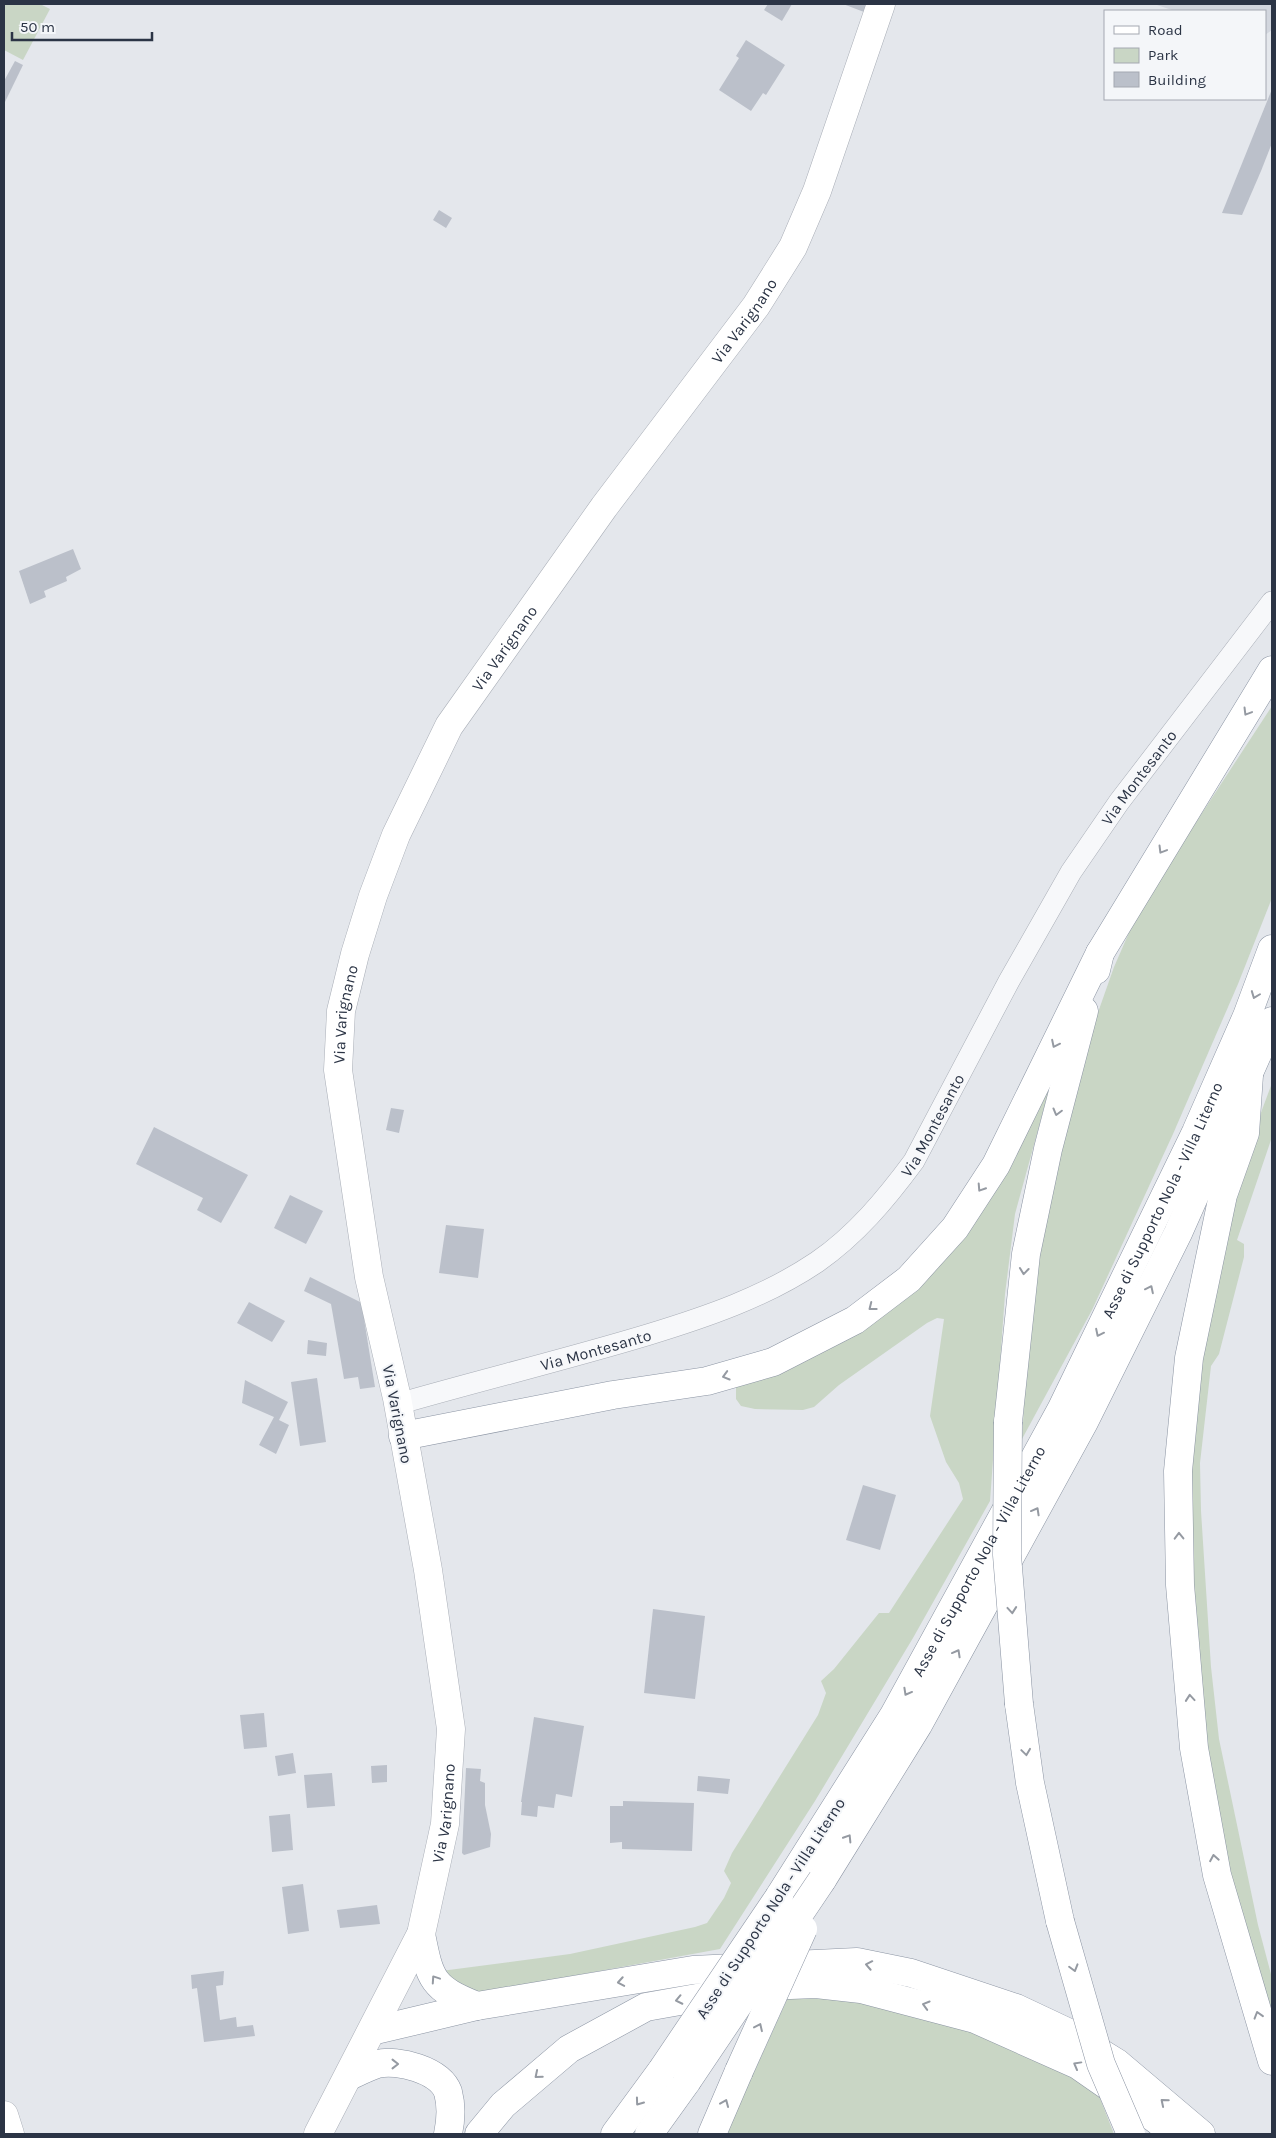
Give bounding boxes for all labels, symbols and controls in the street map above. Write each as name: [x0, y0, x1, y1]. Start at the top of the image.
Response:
scale bar: [12, 10, 152, 42]
legend: [1104, 10, 1266, 100]
text: 50 m: [20, 18, 55, 36]
text: Road: [1148, 21, 1183, 39]
text: Park: [1148, 46, 1178, 64]
text: Building: [1148, 71, 1206, 89]
street label: Via Varignano: [707, 275, 781, 367]
street label: Via Varignano: [468, 602, 541, 695]
one-way arrow: [1243, 706, 1253, 715]
street label: Via Montesanto: [1097, 726, 1181, 829]
one-way arrow: [1159, 845, 1169, 854]
street label: Via Varignano: [329, 963, 362, 1064]
one-way arrow: [1251, 990, 1261, 999]
one-way arrow: [1051, 1039, 1061, 1048]
street label: Via Montesanto: [897, 1071, 968, 1181]
street label: Asse di Supporto Nola - Villa Literno: [1098, 1079, 1227, 1322]
one-way arrow: [1053, 1108, 1063, 1116]
one-way arrow: [978, 1182, 987, 1192]
one-way arrow: [1019, 1267, 1030, 1275]
one-way arrow: [1144, 1285, 1154, 1294]
one-way arrow: [869, 1302, 878, 1310]
street label: Via Montesanto: [538, 1325, 653, 1375]
one-way arrow: [1094, 1328, 1105, 1337]
street label: Via Varignano: [379, 1363, 416, 1465]
one-way arrow: [723, 1370, 731, 1380]
street label: Asse di Supporto Nola - Villa Literno: [908, 1443, 1050, 1680]
one-way arrow: [1030, 1507, 1040, 1516]
one-way arrow: [1174, 1532, 1184, 1540]
one-way arrow: [1006, 1606, 1017, 1614]
one-way arrow: [951, 1650, 961, 1659]
one-way arrow: [903, 1687, 913, 1696]
one-way arrow: [1184, 1694, 1195, 1702]
one-way arrow: [1020, 1749, 1031, 1757]
street label: Via Varignano: [428, 1763, 459, 1865]
street label: Asse di Supporto Nola - Villa Literno: [692, 1794, 849, 2022]
one-way arrow: [841, 1835, 851, 1844]
one-way arrow: [1209, 1854, 1219, 1863]
one-way arrow: [865, 1960, 874, 1970]
one-way arrow: [1068, 1963, 1078, 1971]
one-way arrow: [431, 1975, 441, 1984]
one-way arrow: [616, 1976, 625, 1986]
one-way arrow: [675, 1994, 684, 2005]
one-way arrow: [922, 2001, 930, 2011]
one-way arrow: [1254, 2011, 1264, 2019]
one-way arrow: [753, 2023, 764, 2032]
one-way arrow: [392, 2059, 399, 2069]
one-way arrow: [1073, 2061, 1082, 2071]
one-way arrow: [534, 2069, 543, 2078]
one-way arrow: [636, 2096, 645, 2106]
one-way arrow: [719, 2099, 730, 2108]
one-way arrow: [1161, 2100, 1170, 2108]

